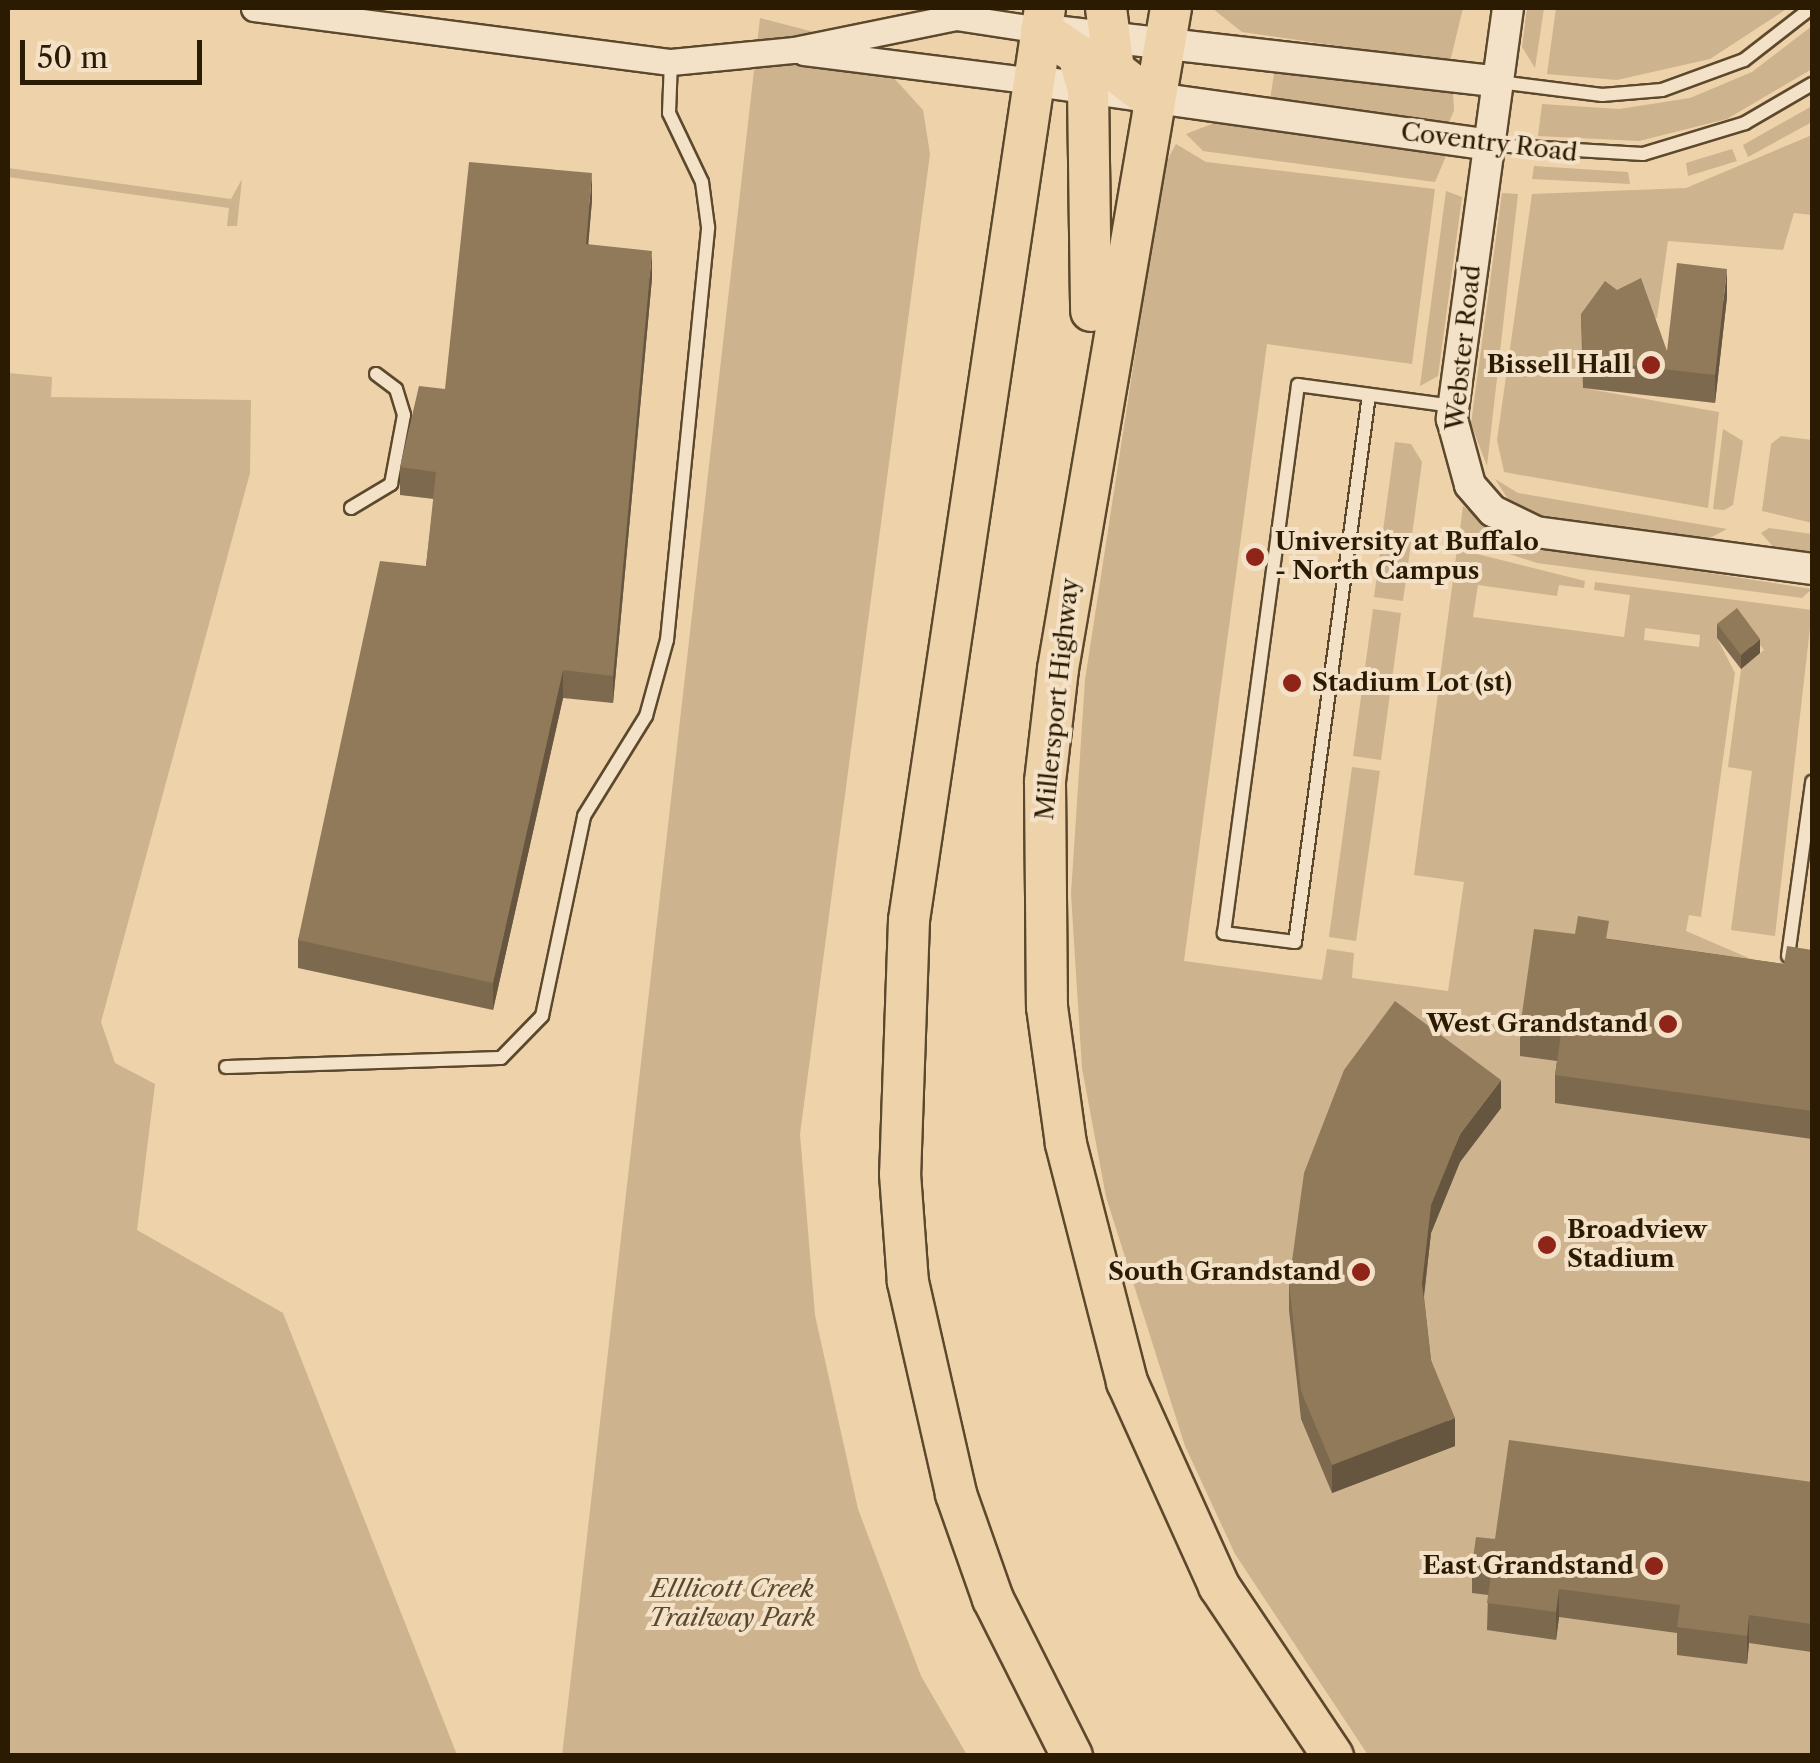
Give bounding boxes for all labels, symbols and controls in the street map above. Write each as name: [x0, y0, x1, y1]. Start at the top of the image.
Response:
scale bar: [25, 20, 208, 82]
text: 50 m: [37, 39, 108, 76]
street label: Coventry Road: [1399, 117, 1579, 169]
street label: Webster Road: [1440, 263, 1488, 433]
place label: Bissell Hall: [1487, 350, 1631, 380]
marker: Bissell Hall: [1640, 354, 1662, 376]
place label: University at Buffalo - North Campus: [1275, 528, 1540, 587]
marker: University at Buffalo - North Campus: [1244, 546, 1266, 568]
street label: Millersport Highway: [1030, 576, 1086, 822]
place label: Stadium Lot (st): [1312, 668, 1512, 698]
marker: Stadium Lot (st): [1281, 672, 1303, 694]
place label: West Grandstand: [1426, 1009, 1648, 1039]
marker: West Grandstand: [1657, 1013, 1679, 1035]
place label: Broadview Stadium: [1567, 1216, 1707, 1275]
marker: Broadview Stadium: [1536, 1234, 1558, 1256]
place label: South Grandstand: [1108, 1257, 1341, 1287]
marker: South Grandstand: [1350, 1261, 1372, 1283]
place label: East Grandstand: [1422, 1551, 1634, 1581]
marker: East Grandstand: [1643, 1555, 1665, 1577]
park label: Elllicott Creek Trailway Park: [649, 1575, 815, 1634]

